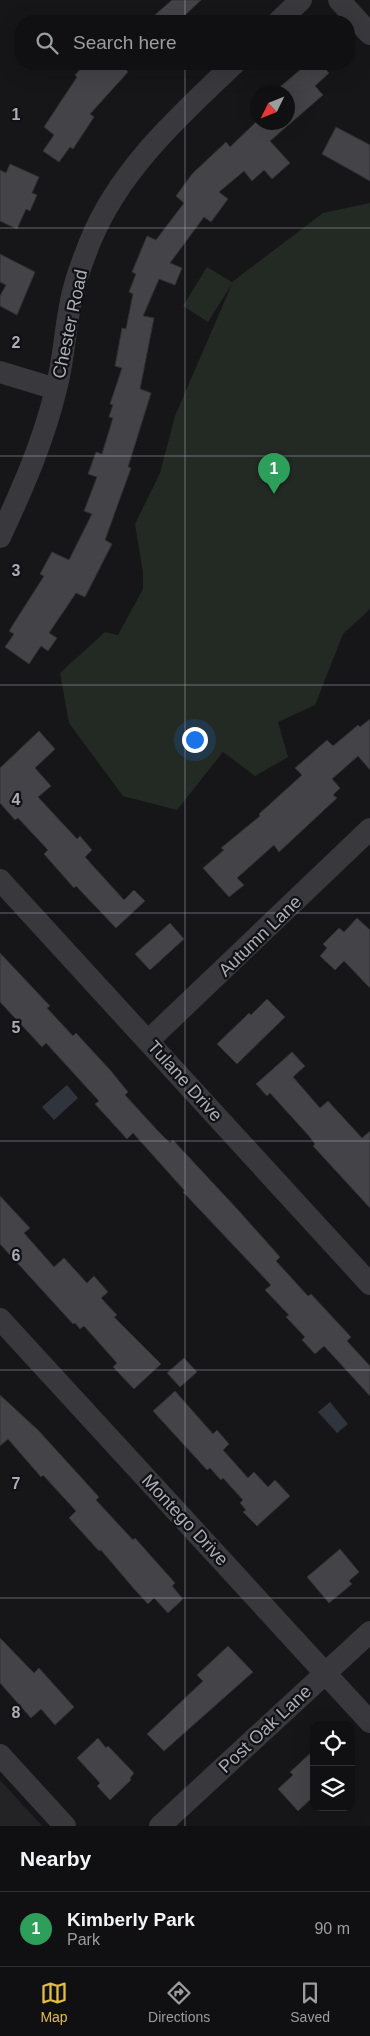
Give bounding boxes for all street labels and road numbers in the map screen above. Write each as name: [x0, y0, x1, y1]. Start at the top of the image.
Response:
street label: Chester Road: [49, 268, 91, 380]
street label: Autumn Lane: [215, 892, 305, 980]
street label: Tulane Drive: [144, 1037, 226, 1125]
street label: Montego Drive: [138, 1470, 232, 1570]
street label: Post Oak Lane: [215, 1681, 315, 1777]

